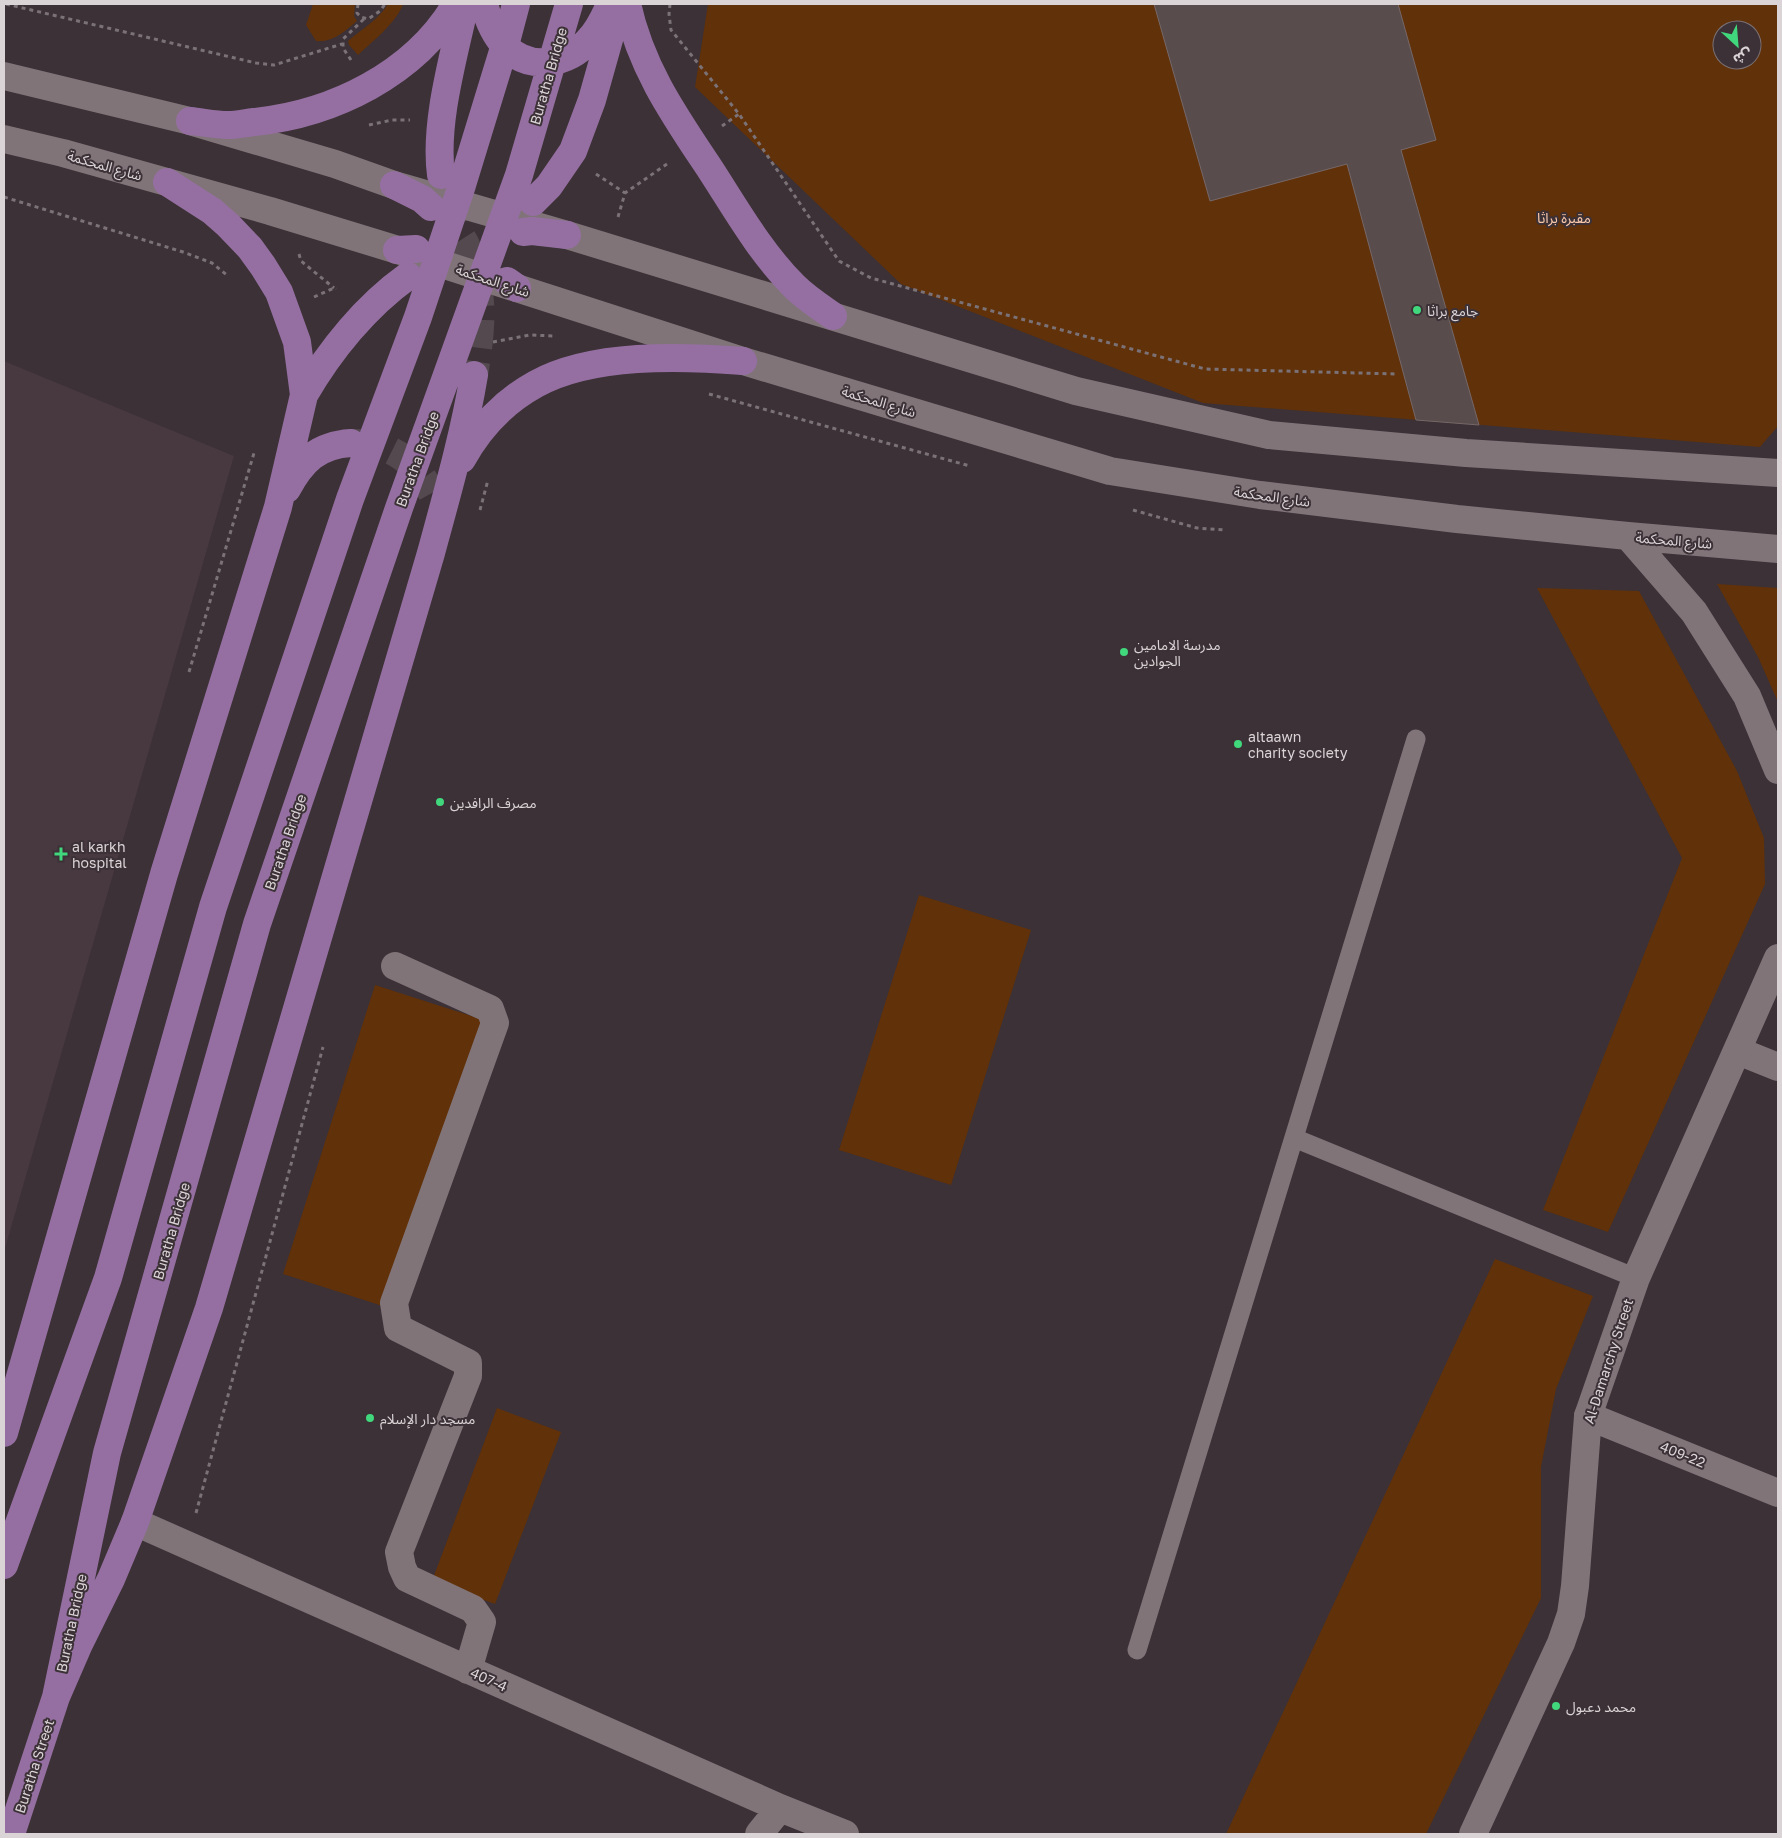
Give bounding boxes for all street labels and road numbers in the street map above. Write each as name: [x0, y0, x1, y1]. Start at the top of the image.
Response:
street label: Buratha Bridge: [526, 25, 570, 127]
street label: شارع المحكمة: [65, 146, 144, 187]
street label: شارع المحكمة: [453, 260, 532, 303]
street label: شارع المحكمة: [839, 382, 918, 423]
street label: Buratha Bridge: [392, 409, 442, 509]
street label: شارع المحكمة: [1232, 482, 1311, 513]
street label: شارع المحكمة: [1635, 528, 1713, 555]
street label: Buratha Bridge: [261, 792, 309, 892]
street label: Buratha Bridge: [149, 1180, 193, 1282]
street label: Al-Damarchy Street: [1580, 1296, 1636, 1426]
street label: 409-22: [1658, 1437, 1708, 1471]
street label: Buratha Bridge: [52, 1572, 90, 1674]
street label: 407-4: [468, 1663, 510, 1695]
street label: Buratha Street: [11, 1717, 57, 1815]

